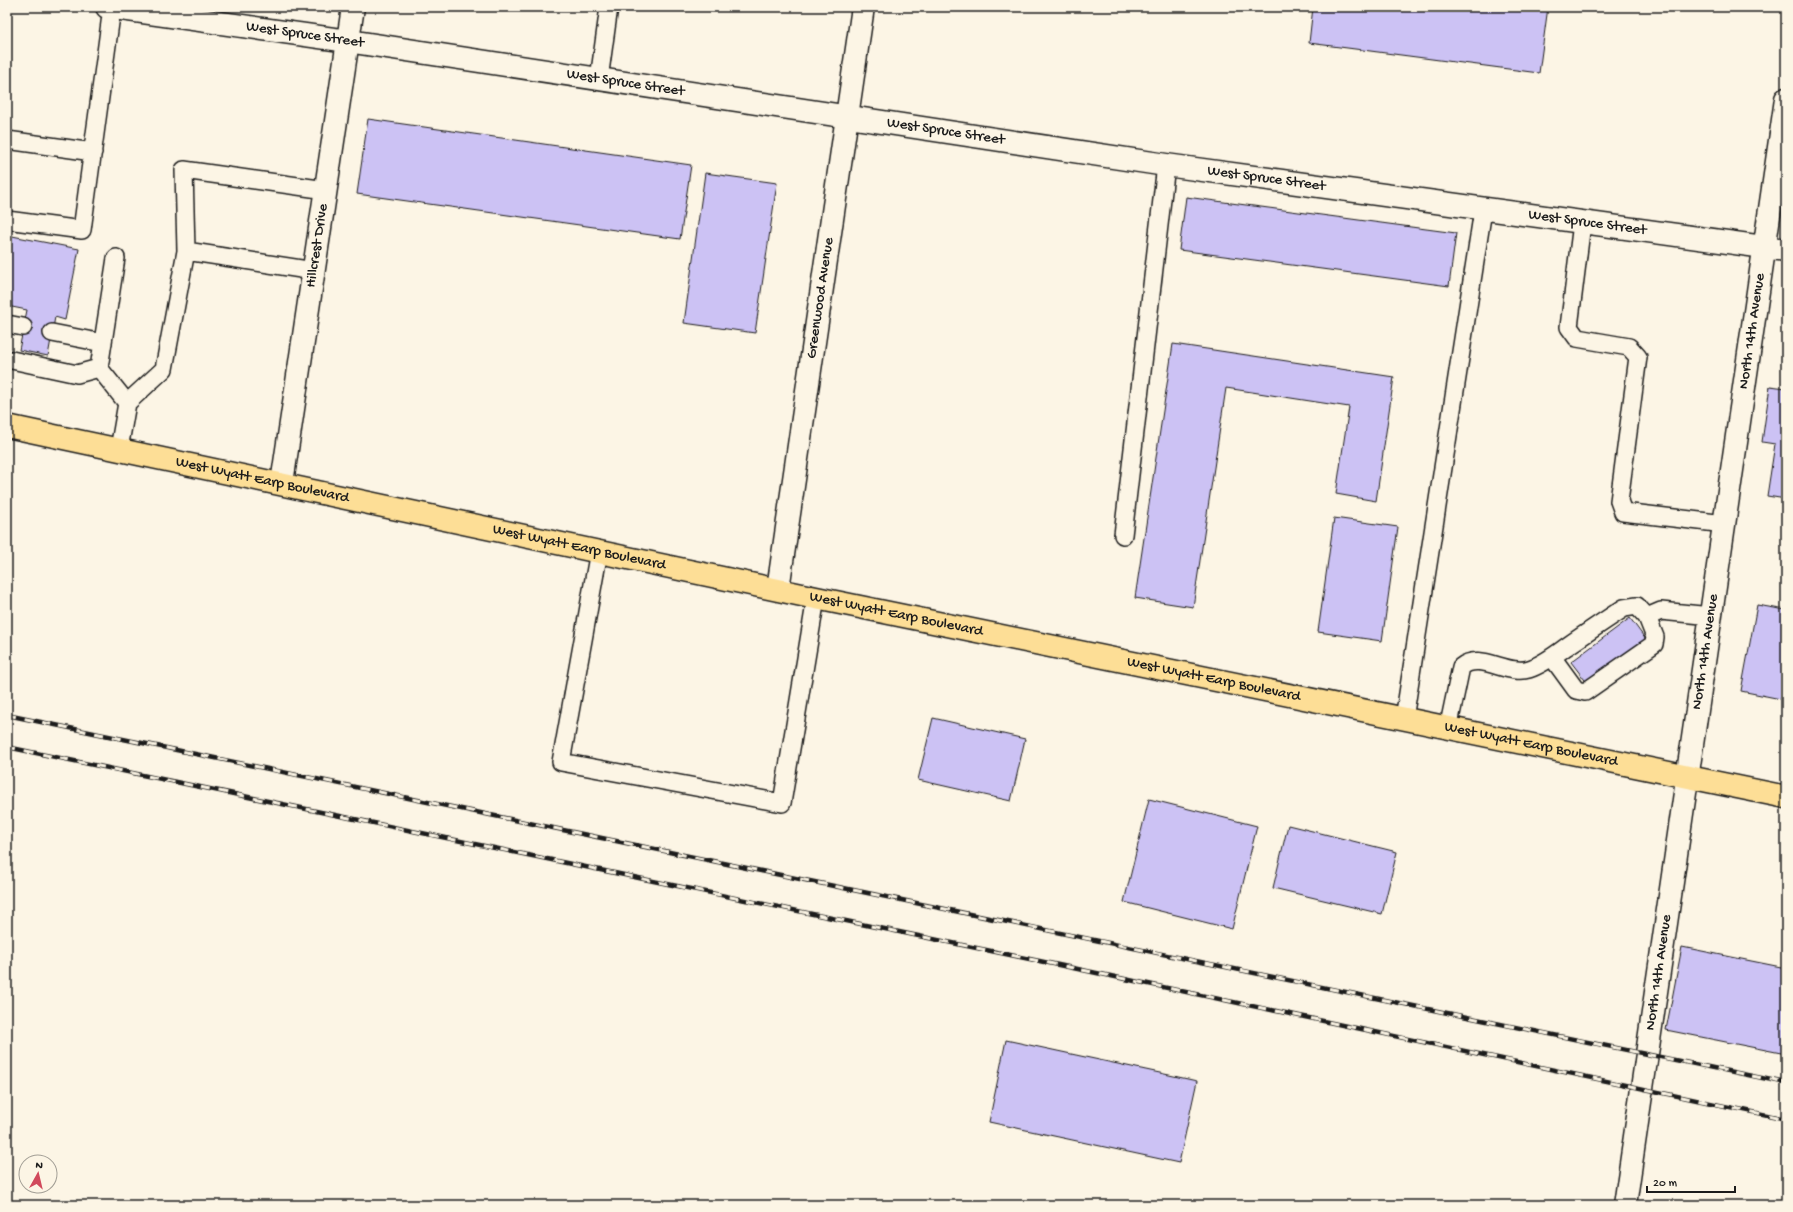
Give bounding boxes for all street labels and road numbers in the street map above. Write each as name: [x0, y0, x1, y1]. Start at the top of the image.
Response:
street label: West Spruce Street: [245, 18, 367, 53]
street label: West Spruce Street: [565, 65, 687, 101]
street label: West Spruce Street: [886, 114, 1008, 150]
street label: West Spruce Street: [1206, 162, 1328, 196]
street label: Hillcrest Drive: [302, 202, 333, 289]
street label: West Spruce Street: [1527, 206, 1649, 240]
street label: Greenwood Avenue: [803, 236, 838, 360]
street label: North 14th Avenue: [1735, 272, 1770, 390]
street label: West Wyatt Earp Boulevard: [174, 453, 352, 508]
street label: West Wyatt Earp Boulevard: [491, 520, 669, 575]
street label: West Wyatt Earp Boulevard: [808, 588, 986, 641]
street label: North 14th Avenue: [1688, 593, 1723, 711]
street label: West Wyatt Earp Boulevard: [1125, 653, 1303, 706]
street label: West Wyatt Earp Boulevard: [1443, 718, 1621, 771]
street label: North 14th Avenue: [1642, 913, 1676, 1032]

